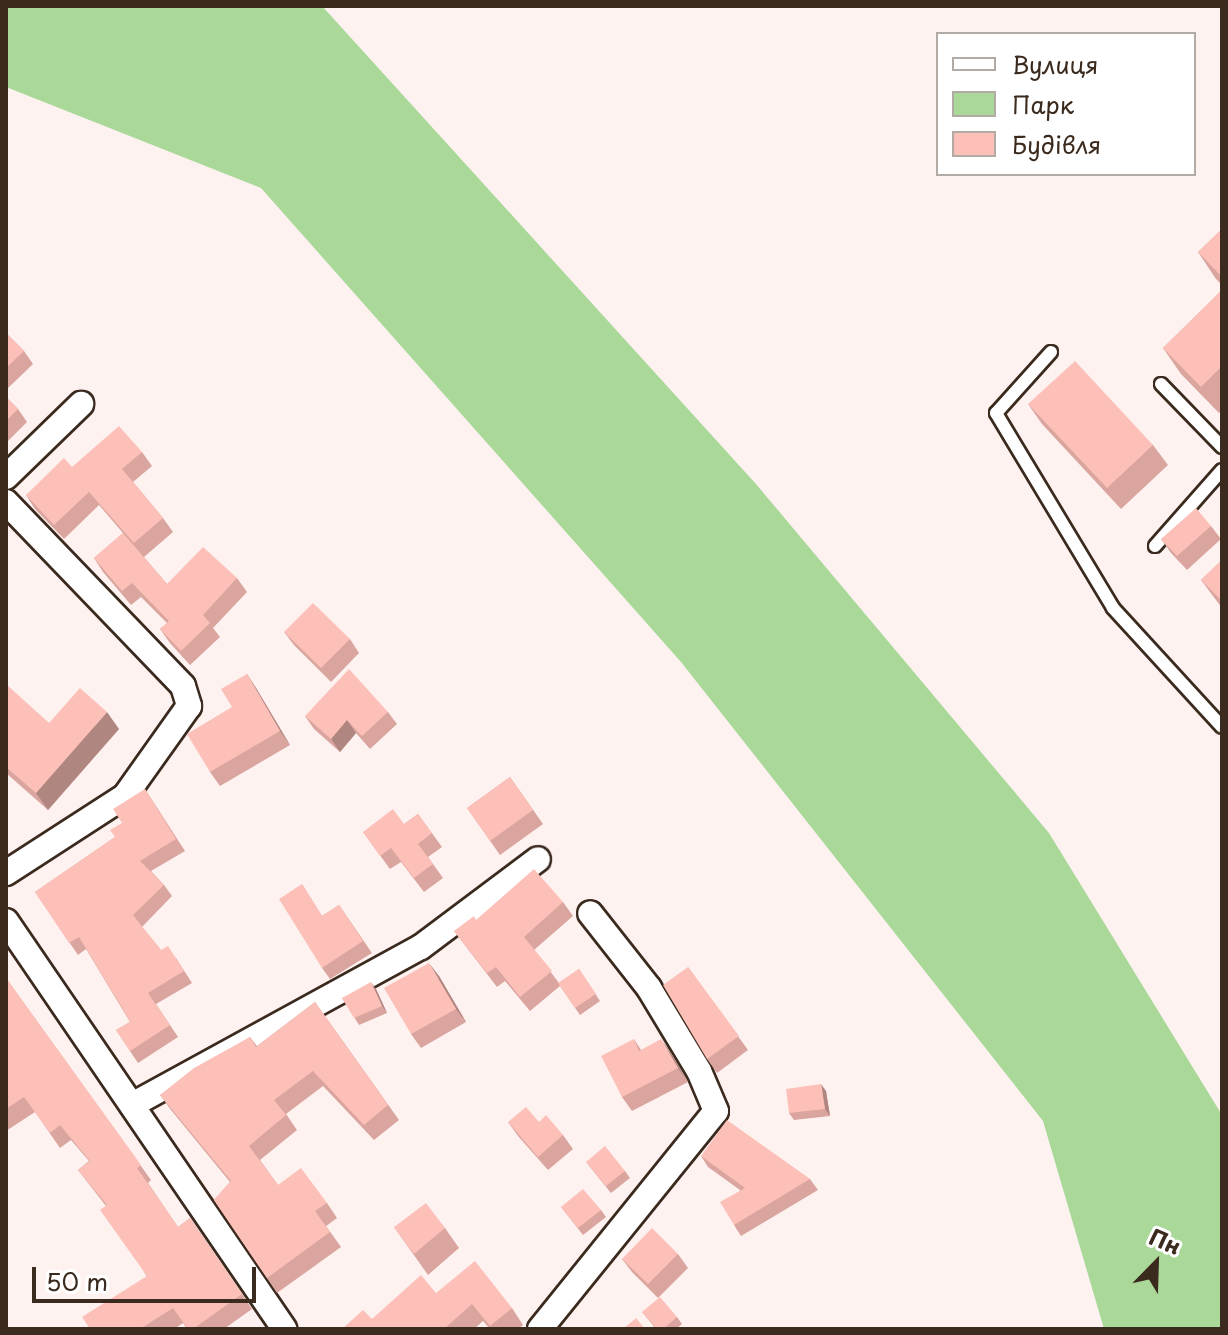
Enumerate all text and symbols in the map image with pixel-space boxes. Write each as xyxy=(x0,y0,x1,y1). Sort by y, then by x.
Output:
legend xyxy=(936,32,1196,176)
text: Вулиця xyxy=(1012,46,1098,82)
text: Парк xyxy=(1012,86,1074,122)
text: Будівля xyxy=(1012,126,1101,162)
text: Пн xyxy=(1144,1219,1187,1262)
north arrow xyxy=(1116,1223,1196,1303)
scale bar xyxy=(36,1251,260,1301)
text: 50 m xyxy=(46,1263,108,1299)

